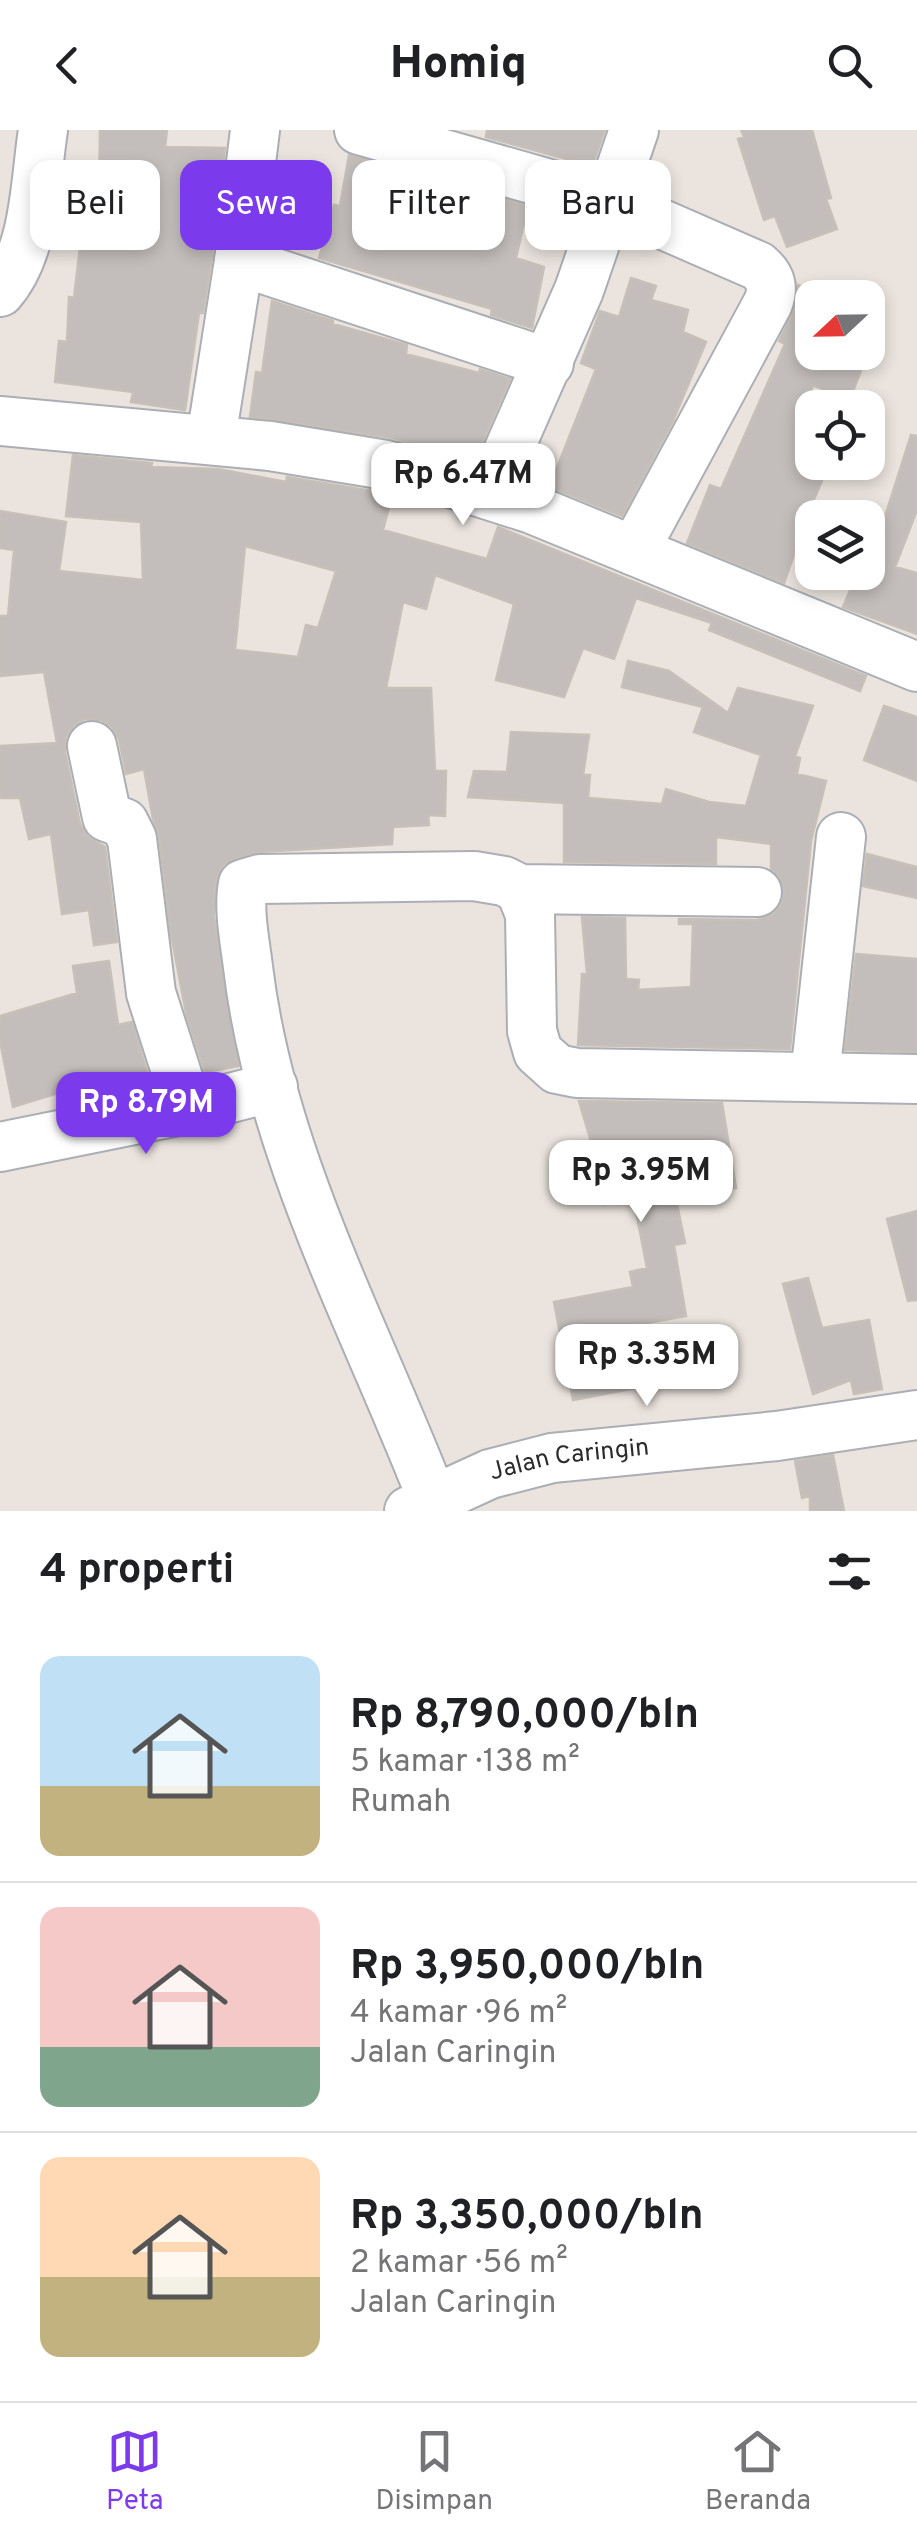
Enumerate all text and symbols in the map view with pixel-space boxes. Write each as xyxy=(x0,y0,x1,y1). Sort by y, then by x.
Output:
text: Homiq xyxy=(390,37,527,94)
icon: back xyxy=(40,38,95,93)
icon: search xyxy=(822,38,877,93)
chip: Beli xyxy=(30,160,160,250)
chip: Sewa xyxy=(180,160,332,250)
chip: Filter xyxy=(352,160,505,250)
chip: Baru xyxy=(525,160,671,250)
north arrow xyxy=(795,280,885,370)
map controls xyxy=(795,280,885,590)
button: locate xyxy=(795,390,885,480)
pin: Rp 6.47M xyxy=(360,443,566,528)
text: Rp 6.47M xyxy=(393,455,533,495)
button: layers xyxy=(795,500,885,590)
pin: Rp 8.79M xyxy=(43,1072,249,1157)
text: Rp 8.79M xyxy=(78,1084,214,1124)
pin: Rp 3.95M xyxy=(538,1140,744,1225)
text: Rp 3.95M xyxy=(571,1152,711,1192)
pin: Rp 3.35M xyxy=(544,1324,750,1409)
text: Rp 3.35M xyxy=(577,1336,717,1376)
street label: Jalan Caringin xyxy=(486,1433,651,1489)
icon: filters xyxy=(822,1544,877,1599)
text: 4 properti xyxy=(40,1545,234,1598)
text: Rp 8,790,000/bln xyxy=(350,1690,699,1743)
icon: home xyxy=(120,1696,240,1816)
text: 5 kamar · 138 m² xyxy=(350,1743,580,1783)
text: Rumah xyxy=(350,1783,451,1823)
text: Rp 3,950,000/bln xyxy=(350,1941,704,1994)
icon: home xyxy=(120,1947,240,2067)
text: 4 kamar · 96 m² xyxy=(350,1994,567,2034)
text: Jalan Caringin xyxy=(350,2034,557,2074)
text: Rp 3,350,000/bln xyxy=(350,2191,704,2244)
icon: home xyxy=(120,2197,240,2317)
text: 2 kamar · 56 m² xyxy=(350,2244,568,2284)
text: Jalan Caringin xyxy=(350,2284,557,2324)
tab: Peta xyxy=(106,2424,164,2520)
tab: Disimpan xyxy=(375,2424,493,2520)
tab: Beranda xyxy=(705,2424,811,2520)

